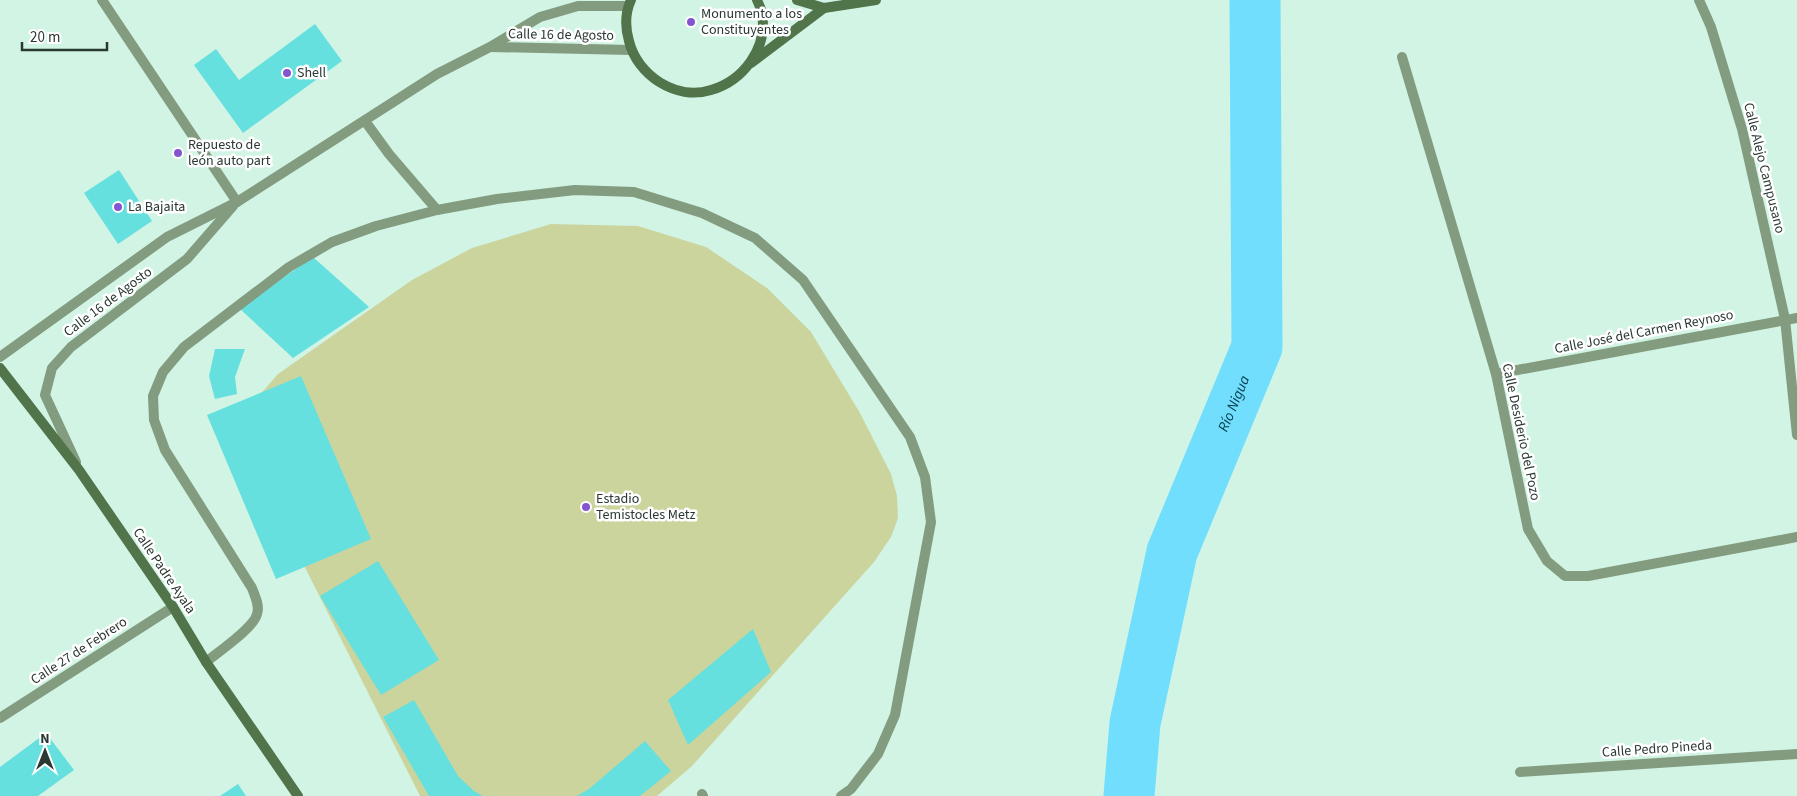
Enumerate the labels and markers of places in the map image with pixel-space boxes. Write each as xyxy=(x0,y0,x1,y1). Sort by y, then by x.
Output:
place label: Monumento a los Constituyentes xyxy=(701,4,802,40)
marker: Monumento a los Constituyentes xyxy=(685,16,697,28)
place label: Shell xyxy=(297,63,327,83)
marker: Shell xyxy=(281,67,293,79)
place label: Repuesto de león auto part xyxy=(188,135,271,171)
marker: Repuesto de león auto part xyxy=(172,147,184,159)
place label: La Bajaita xyxy=(128,197,185,217)
marker: La Bajaita xyxy=(112,201,124,213)
place label: Estadio Temistocles Metz xyxy=(596,489,696,525)
marker: Estadio Temistocles Metz xyxy=(580,501,592,513)

